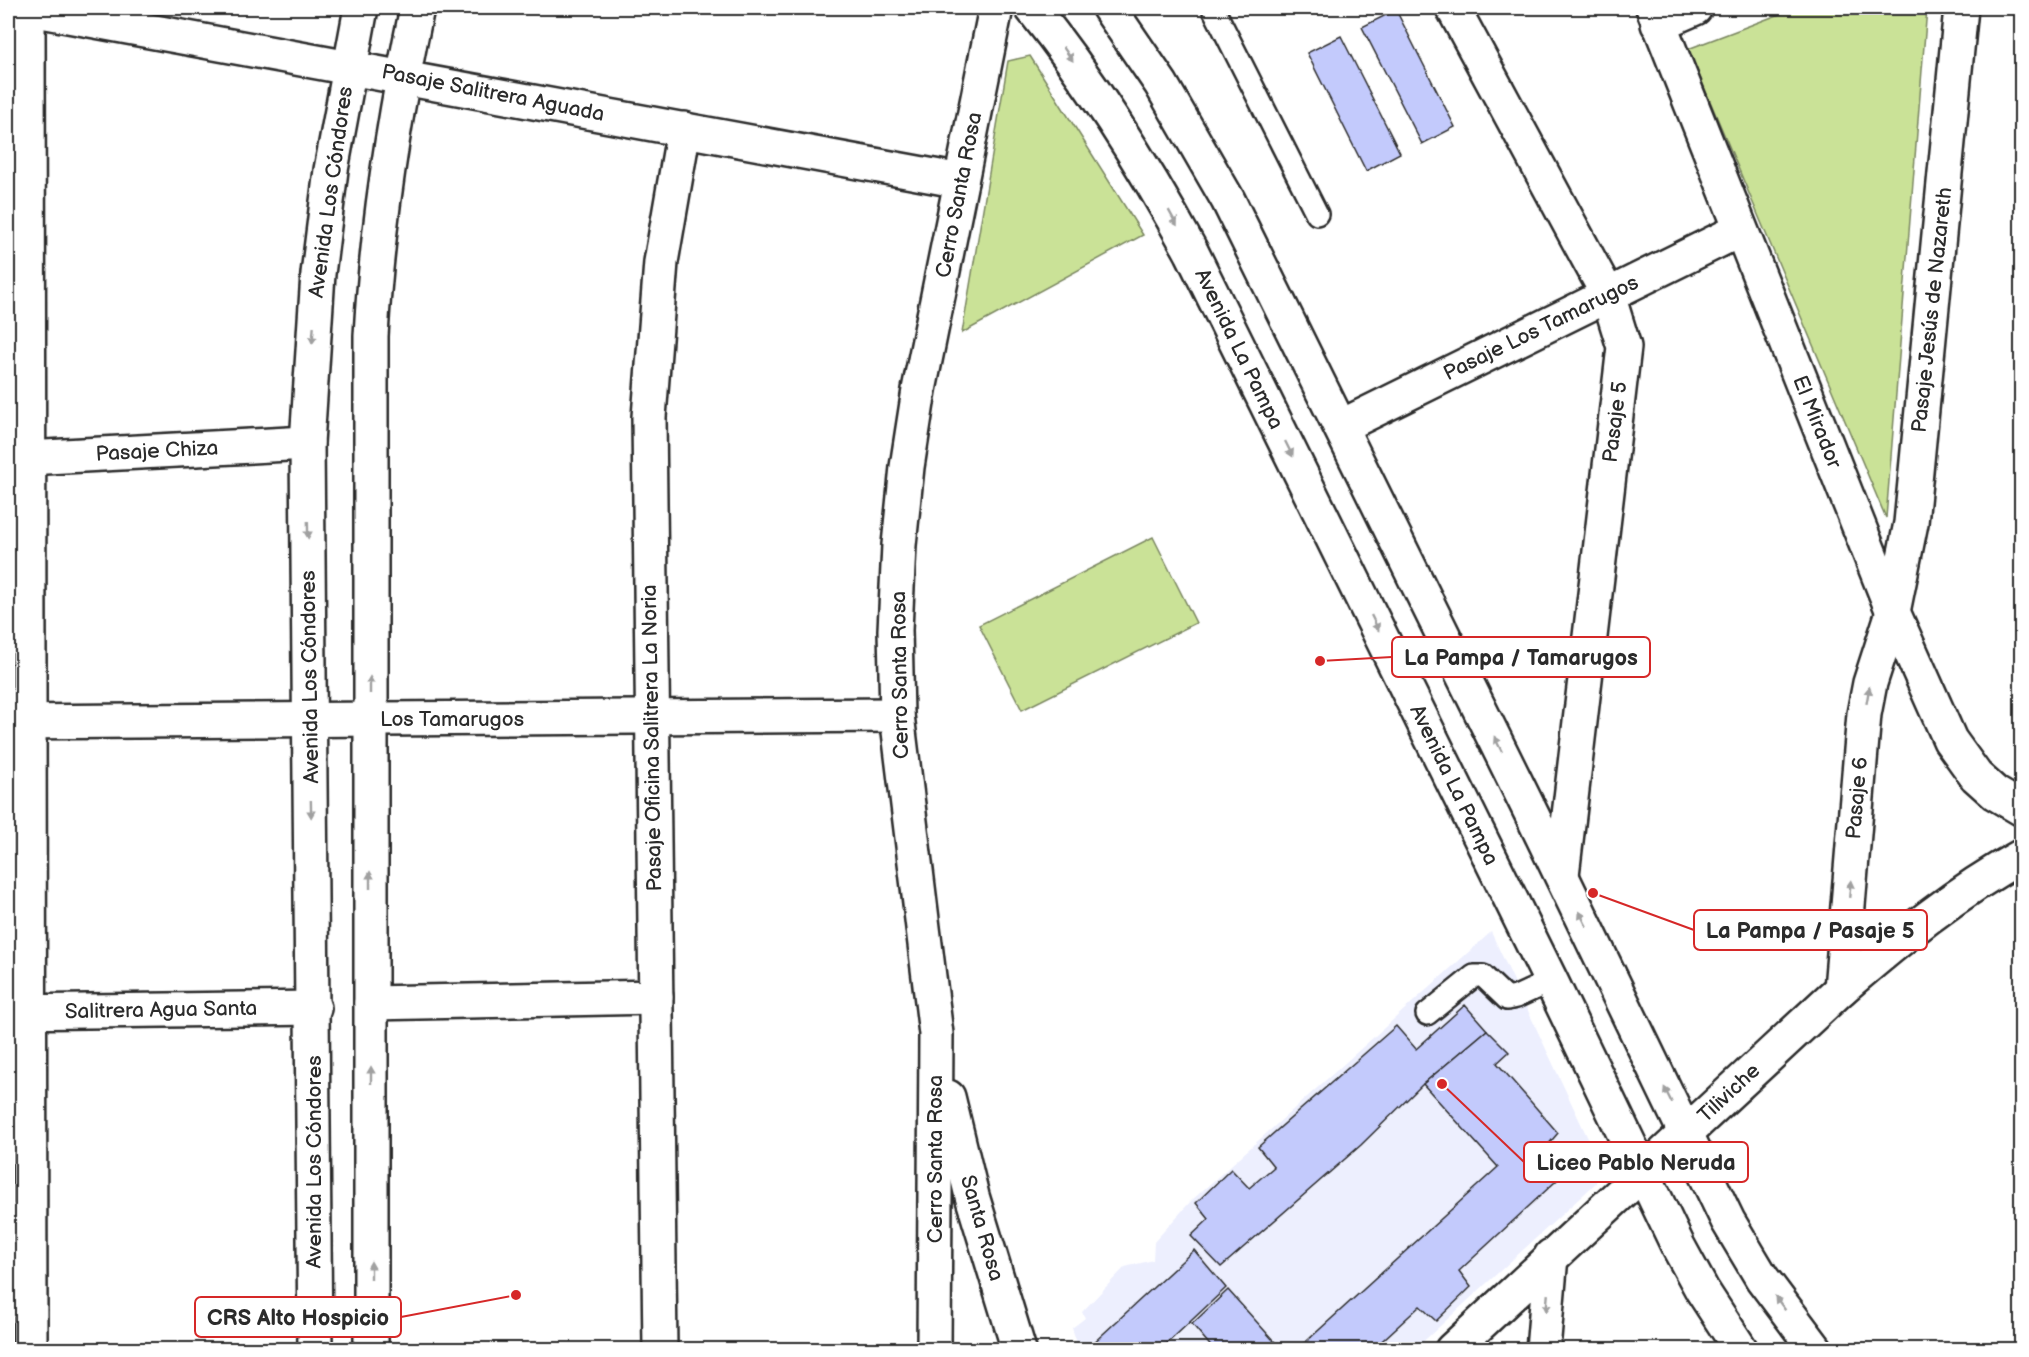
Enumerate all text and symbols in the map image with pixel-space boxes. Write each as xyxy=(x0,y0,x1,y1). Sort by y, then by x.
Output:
one-way arrow xyxy=(1062,45,1074,61)
street label: Pasaje Salitrera Aguada xyxy=(380,59,606,127)
street label: Avenida Los Cóndores xyxy=(304,85,358,299)
street label: Cerro Santa Rosa xyxy=(931,110,987,280)
street label: Pasaje Jesús de Nazareth xyxy=(1907,186,1957,434)
one-way arrow xyxy=(1168,210,1178,227)
street label: Avenida La Pampa xyxy=(1189,265,1289,433)
street label: Pasaje Los Tamarugos xyxy=(1439,270,1643,386)
one-way arrow xyxy=(308,326,317,345)
street label: El Mirador xyxy=(1787,372,1847,472)
street label: Pasaje 5 xyxy=(1598,380,1632,464)
street label: Pasaje Chiza xyxy=(95,435,219,467)
one-way arrow xyxy=(1284,440,1293,457)
one-way arrow xyxy=(303,520,313,539)
street label: Avenida Los Cóndores xyxy=(296,570,324,784)
street label: Pasaje Oficina Salitrera La Noria xyxy=(637,584,667,892)
street label: Cerro Santa Rosa xyxy=(886,591,914,759)
one-way arrow xyxy=(1370,615,1379,632)
callout: La Pampa / Tamarugos xyxy=(1392,637,1650,677)
text: La Pampa / Tamarugos xyxy=(1404,645,1638,672)
one-way arrow xyxy=(365,676,375,695)
one-way arrow xyxy=(1863,685,1872,704)
street label: Avenida La Pampa xyxy=(1404,701,1504,869)
street label: Los Tamarugos xyxy=(380,707,524,732)
one-way arrow xyxy=(1493,735,1502,752)
street label: Pasaje 6 xyxy=(1841,756,1873,840)
one-way arrow xyxy=(306,799,316,818)
one-way arrow xyxy=(365,871,375,890)
one-way arrow xyxy=(1845,879,1855,898)
callout: La Pampa / Pasaje 5 xyxy=(1694,910,1927,950)
one-way arrow xyxy=(1579,911,1588,928)
text: La Pampa / Pasaje 5 xyxy=(1706,918,1915,945)
street label: Salitrera Agua Santa xyxy=(65,996,257,1024)
street label: Avenida Los Cóndores xyxy=(302,1055,327,1269)
street label: Tiliviche xyxy=(1693,1058,1765,1128)
one-way arrow xyxy=(366,1066,376,1085)
street label: Cerro Santa Rosa xyxy=(923,1075,948,1243)
one-way arrow xyxy=(1663,1086,1672,1103)
callout: Liceo Pablo Neruda xyxy=(1524,1142,1748,1182)
text: Liceo Pablo Neruda xyxy=(1536,1150,1736,1177)
street label: Santa Rosa xyxy=(955,1172,1009,1284)
one-way arrow xyxy=(366,1261,376,1280)
one-way arrow xyxy=(1542,1293,1552,1312)
one-way arrow xyxy=(1774,1296,1786,1312)
callout: CRS Alto Hospicio xyxy=(195,1297,401,1337)
text: CRS Alto Hospicio xyxy=(207,1305,389,1332)

